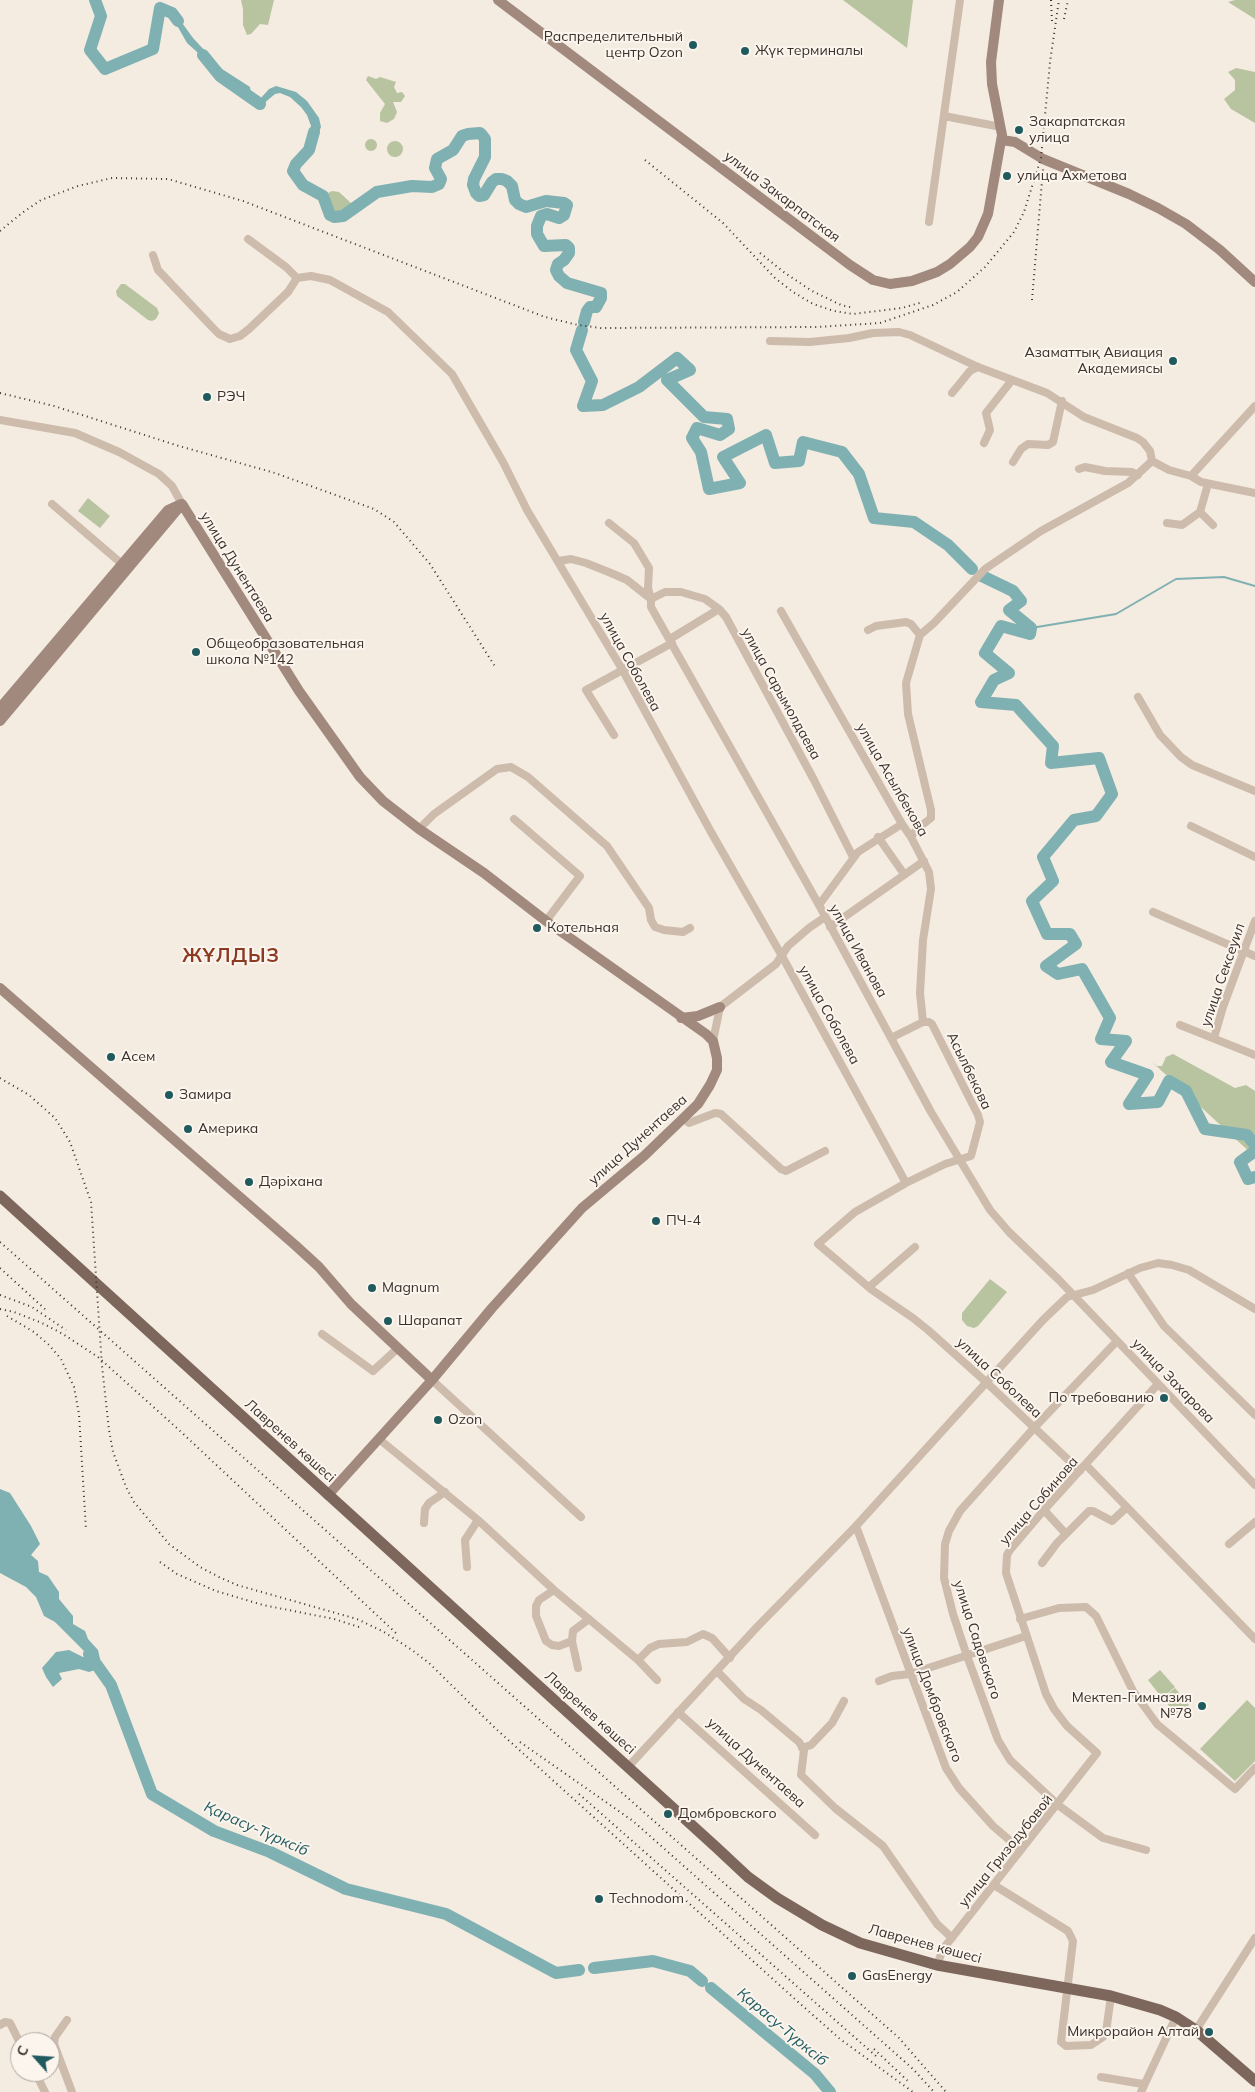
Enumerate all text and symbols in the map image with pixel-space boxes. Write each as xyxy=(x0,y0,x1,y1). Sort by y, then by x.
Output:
place label: Распределительный центр Ozon xyxy=(544,29,683,62)
marker: Распределительный центр Ozon xyxy=(687,39,699,51)
place label: Жүк терминалы xyxy=(755,43,863,59)
marker: Жүк терминалы xyxy=(739,45,751,57)
place label: Закарпатская улица xyxy=(1029,114,1125,146)
marker: Закарпатская улица xyxy=(1013,124,1025,136)
street label: улица Закарпатская xyxy=(721,148,843,246)
place label: улица Ахметова xyxy=(1017,168,1127,184)
marker: улица Ахметова xyxy=(1001,170,1013,182)
place label: Азаматтық Авиация Академиясы xyxy=(1024,345,1163,378)
marker: Азаматтық Авиация Академиясы xyxy=(1167,355,1179,367)
place label: РЭЧ xyxy=(217,389,245,405)
marker: РЭЧ xyxy=(201,391,213,403)
street label: улица Дунентаева xyxy=(196,509,278,625)
street label: улица Соболева xyxy=(596,610,664,714)
street label: улица Сарымолдаева xyxy=(738,625,824,763)
place label: Общеобразовательная школа №142 xyxy=(206,636,364,669)
marker: Общеобразовательная школа №142 xyxy=(190,646,202,658)
street label: улица Асылбекова xyxy=(853,720,931,840)
street label: улица Иванова xyxy=(825,901,891,1001)
place label: Котельная xyxy=(547,920,619,936)
street label: улица Сексеуил xyxy=(1197,921,1249,1029)
marker: Котельная xyxy=(531,922,543,934)
district label: ЖҰЛДЫЗ xyxy=(182,945,280,967)
street label: улица Соболева xyxy=(795,963,863,1067)
street label: Асылбекова xyxy=(943,1030,995,1112)
place label: Асем xyxy=(121,1049,156,1065)
marker: Асем xyxy=(105,1051,117,1063)
place label: Замира xyxy=(179,1087,232,1103)
marker: Замира xyxy=(163,1089,175,1101)
street label: улица Дунентаева xyxy=(585,1091,691,1189)
place label: Америка xyxy=(198,1121,258,1137)
marker: Америка xyxy=(182,1123,194,1135)
place label: Дəріхана xyxy=(259,1174,323,1190)
marker: Дəріхана xyxy=(243,1176,255,1188)
place label: ПЧ-4 xyxy=(666,1213,701,1229)
marker: ПЧ-4 xyxy=(650,1215,662,1227)
place label: Magnum xyxy=(382,1280,439,1296)
marker: Magnum xyxy=(366,1282,378,1294)
place label: Шарапат xyxy=(398,1313,462,1329)
marker: Шарапат xyxy=(382,1315,394,1327)
street label: улица Соболева xyxy=(953,1334,1045,1422)
street label: улица Захарова xyxy=(1128,1335,1218,1427)
place label: По требованию xyxy=(1048,1390,1154,1406)
marker: По требованию xyxy=(1158,1392,1170,1404)
street label: Лавренев көшесі xyxy=(241,1396,339,1486)
place label: Ozon xyxy=(448,1412,482,1428)
marker: Ozon xyxy=(432,1414,444,1426)
street label: улица Собинова xyxy=(996,1453,1082,1549)
street label: улица Садовского xyxy=(950,1578,1004,1702)
street label: улица Домбровского xyxy=(899,1625,965,1765)
street label: Лавренев көшесі xyxy=(541,1668,639,1758)
place label: Мектеп-Гимназия №78 xyxy=(1072,1690,1192,1722)
marker: Мектеп-Гимназия №78 xyxy=(1196,1700,1208,1712)
street label: улица Дунентаева xyxy=(703,1714,809,1812)
street label: улица Гризодубовой xyxy=(955,1791,1057,1911)
water label: Қарасу-Түрксіб xyxy=(201,1798,311,1860)
place label: Домбровского xyxy=(678,1806,777,1822)
marker: Домбровского xyxy=(662,1808,674,1820)
place label: Technodom xyxy=(609,1891,684,1907)
marker: Technodom xyxy=(593,1893,605,1905)
street label: Лавренев көшесі xyxy=(867,1921,983,1967)
place label: GasEnergy xyxy=(862,1968,932,1984)
marker: GasEnergy xyxy=(846,1970,858,1982)
water label: Қарасу-Түрксіб xyxy=(733,1984,831,2070)
place label: Микрорайон Алтай xyxy=(1067,2024,1199,2040)
marker: Микрорайон Алтай xyxy=(1203,2026,1215,2038)
north arrow xyxy=(10,2032,60,2082)
text: С xyxy=(12,2043,33,2059)

